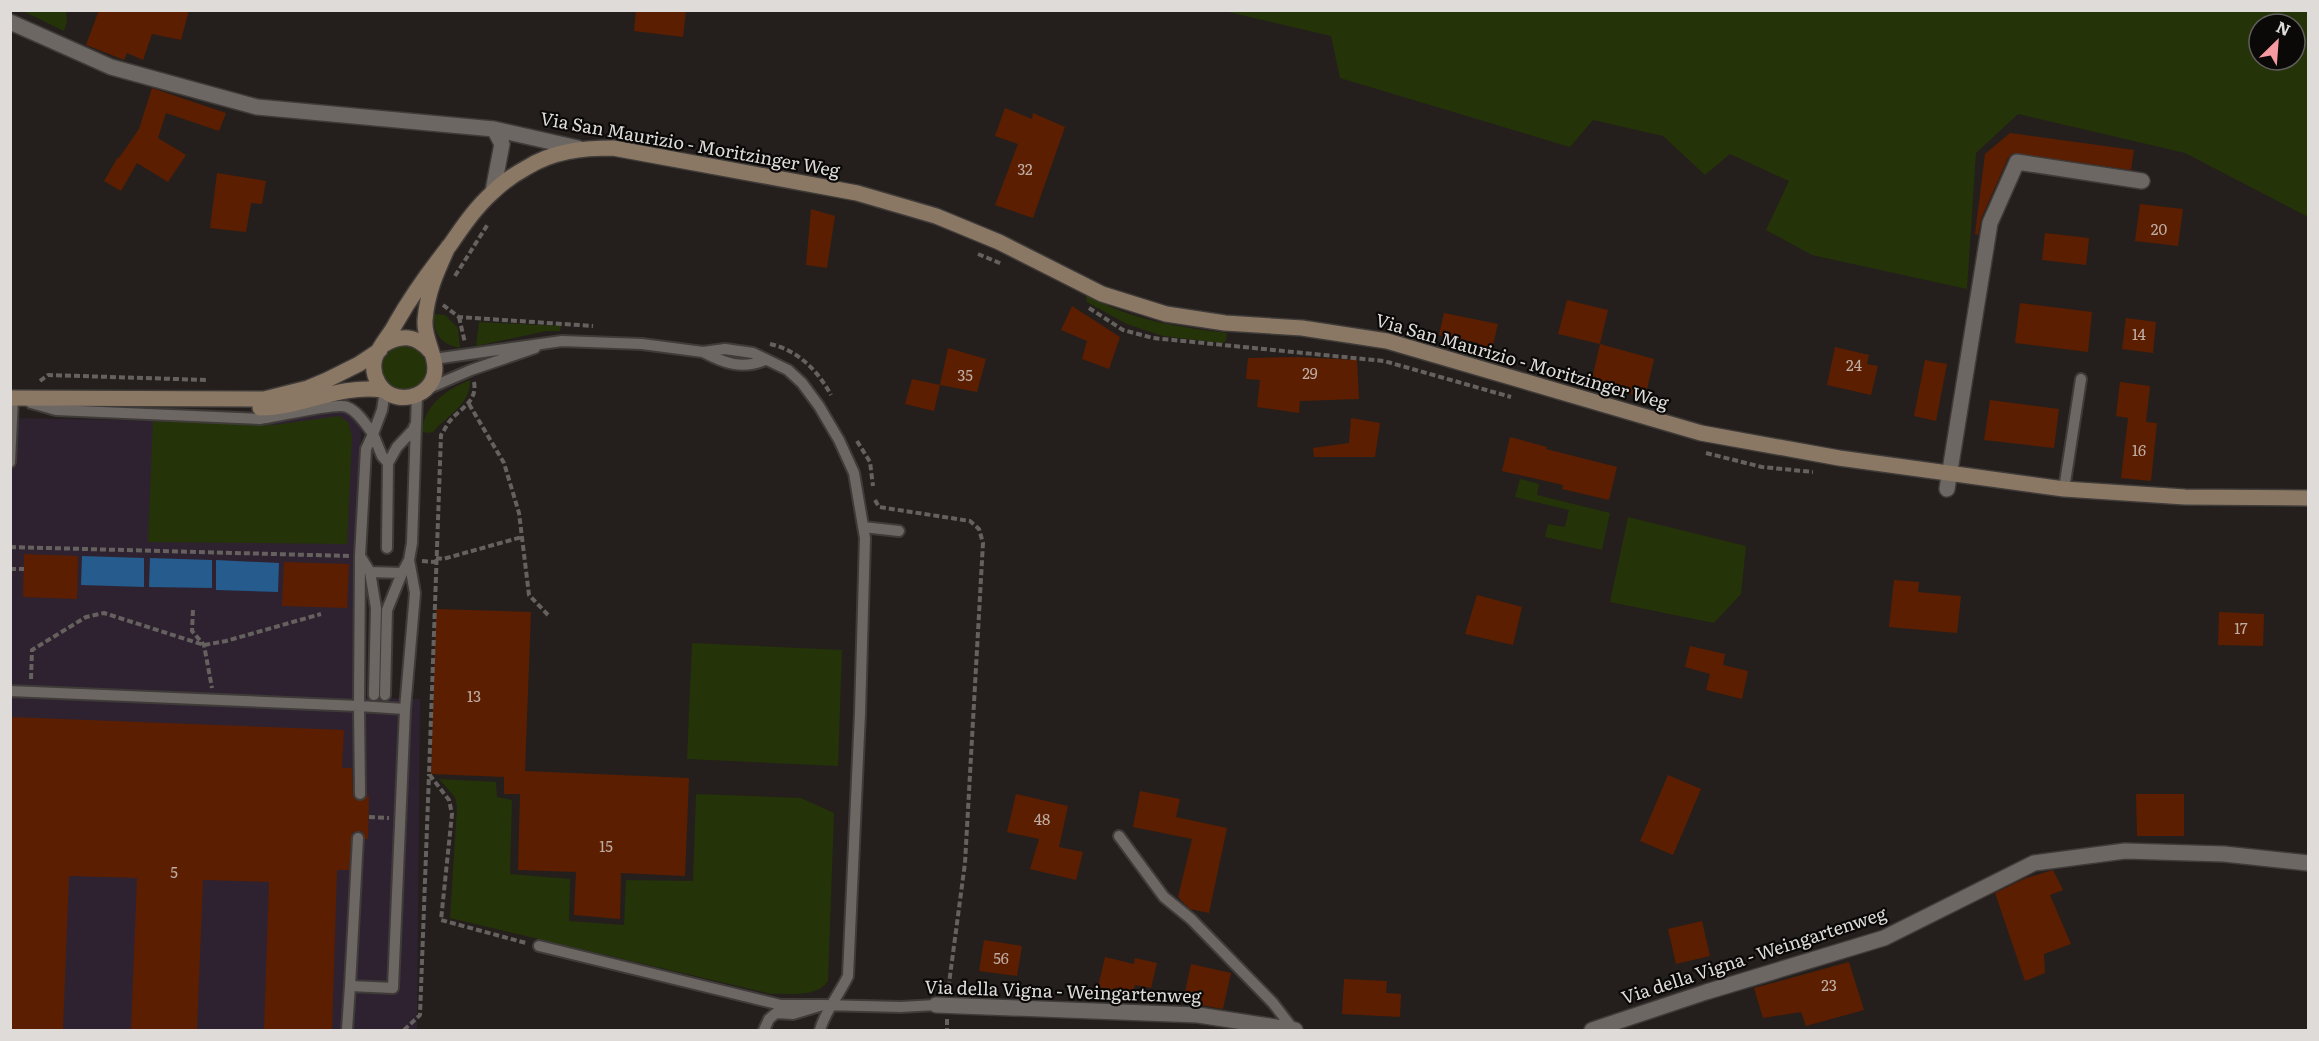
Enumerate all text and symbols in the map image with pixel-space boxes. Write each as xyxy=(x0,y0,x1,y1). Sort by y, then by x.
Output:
north arrow xyxy=(2247,12,2307,72)
text: N xyxy=(2273,14,2295,41)
street label: Via San Maurizio - Moritzinger Weg xyxy=(538,104,843,183)
house number: 32 xyxy=(1017,157,1033,180)
house number: 20 xyxy=(2151,217,2167,240)
street label: Via San Maurizio - Moritzinger Weg xyxy=(1373,306,1673,416)
house number: 14 xyxy=(2132,322,2146,345)
house number: 24 xyxy=(1846,353,1862,376)
house number: 29 xyxy=(1302,361,1318,384)
house number: 35 xyxy=(957,363,973,386)
house number: 16 xyxy=(2132,438,2146,461)
house number: 17 xyxy=(2234,616,2248,639)
house number: 13 xyxy=(467,684,481,707)
house number: 48 xyxy=(1034,807,1050,830)
house number: 15 xyxy=(599,834,613,857)
house number: 5 xyxy=(170,860,178,883)
street label: Via della Vigna - Weingartenweg xyxy=(1618,899,1890,1010)
house number: 56 xyxy=(993,946,1009,969)
street label: Via della Vigna - Weingartenweg xyxy=(924,972,1203,1009)
house number: 23 xyxy=(1821,973,1837,996)

